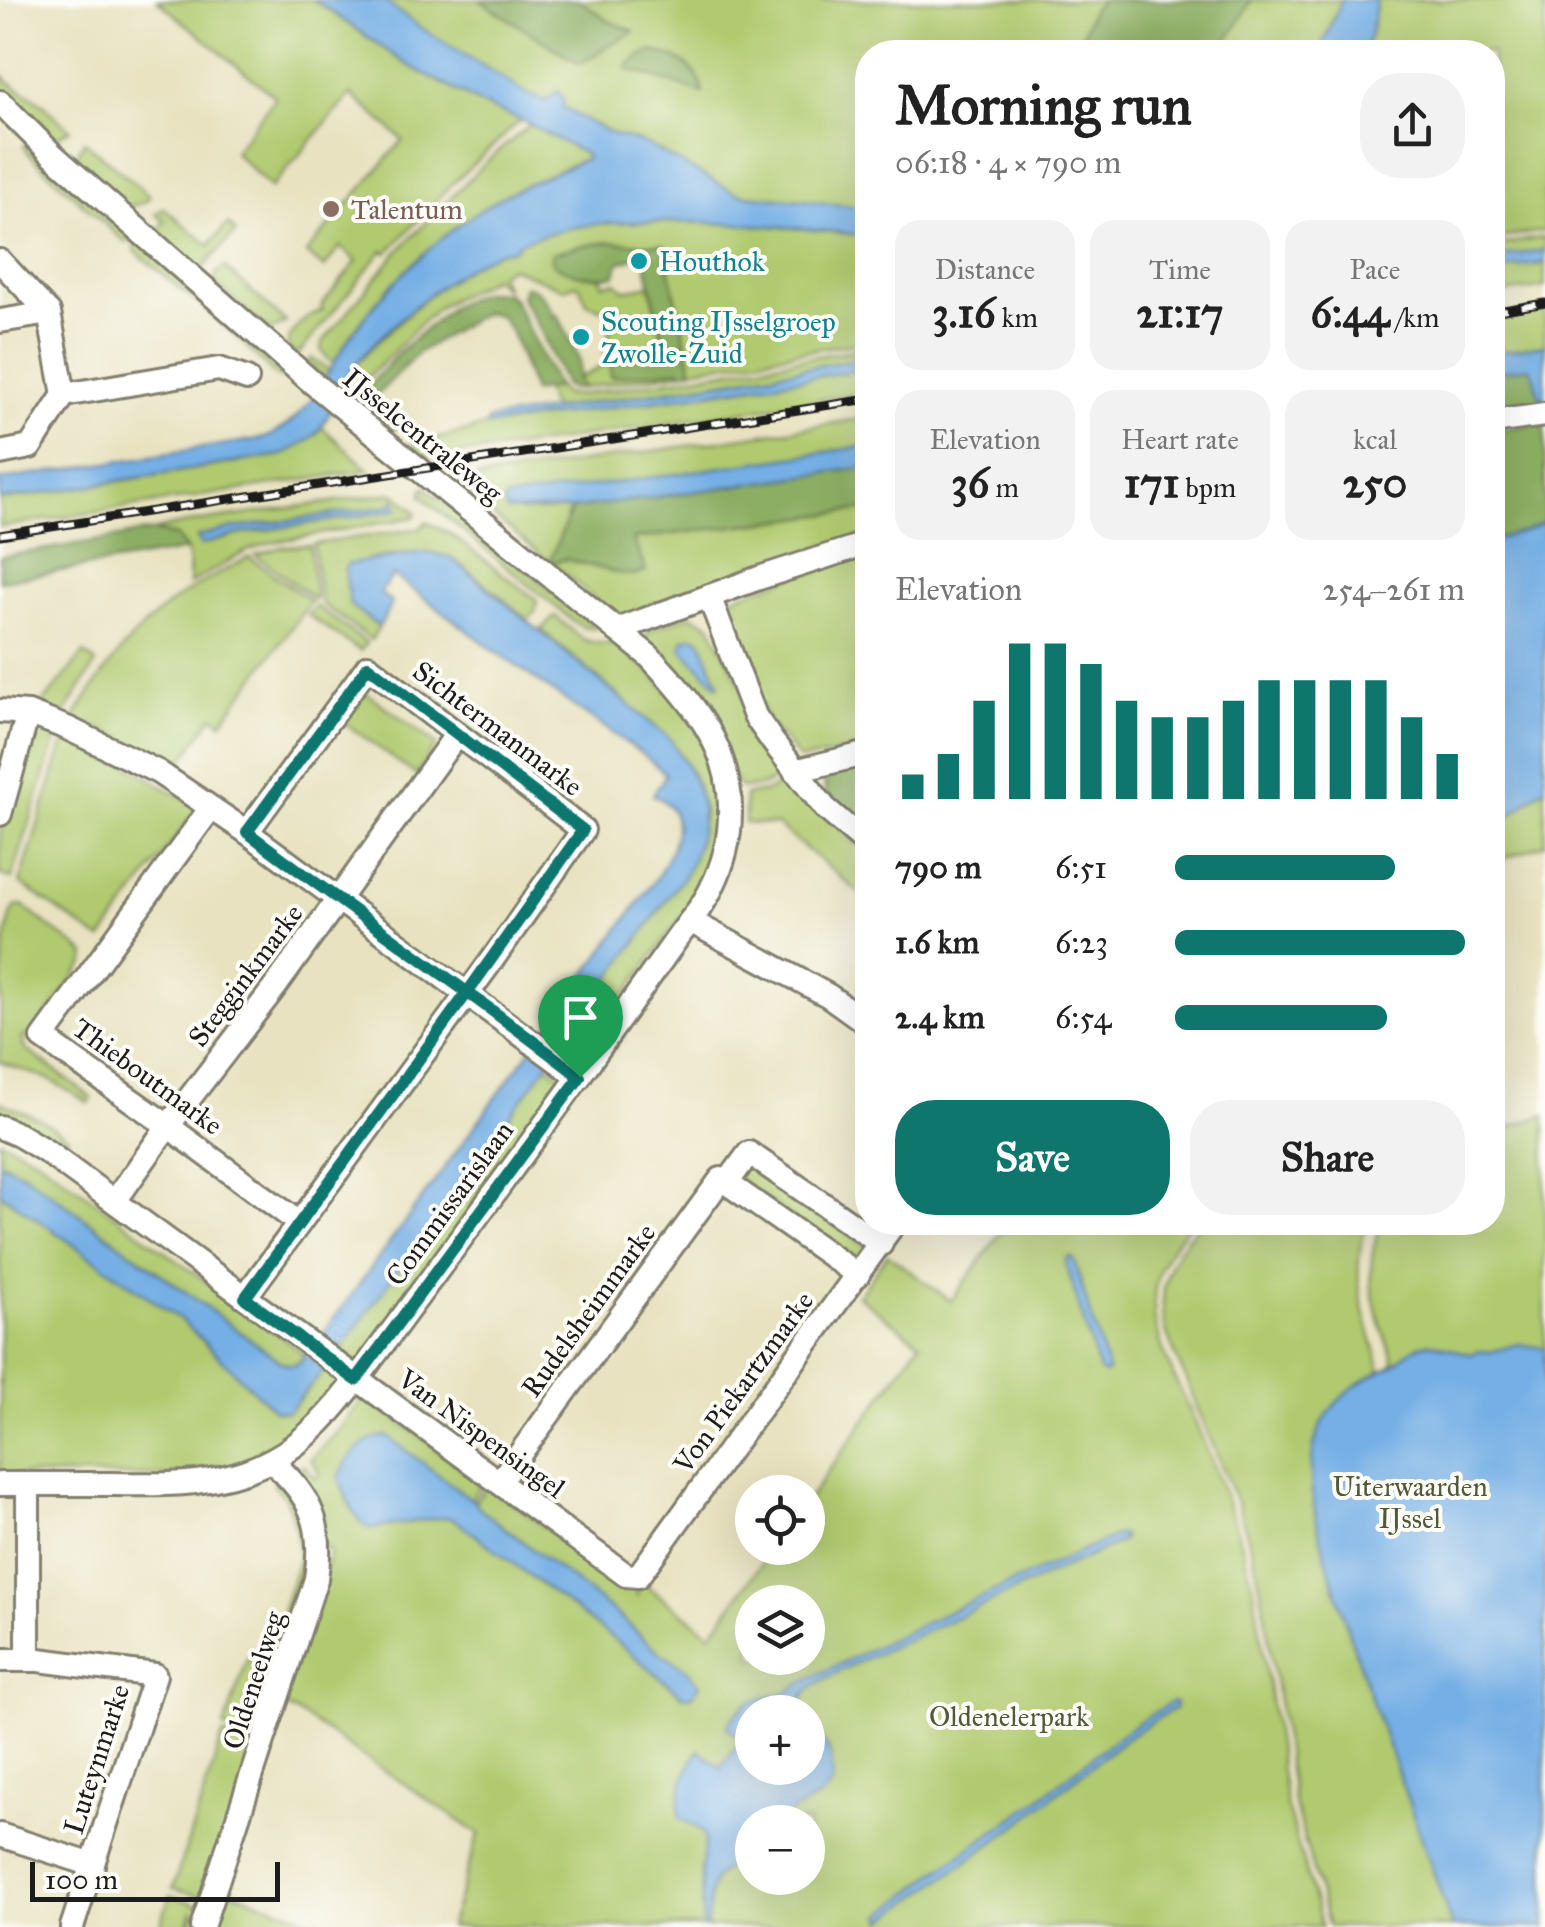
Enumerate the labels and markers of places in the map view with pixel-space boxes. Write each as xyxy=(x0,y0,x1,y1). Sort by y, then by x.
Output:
place label: Talentum xyxy=(351,192,463,227)
marker: Talentum xyxy=(320,198,342,220)
place label: Houthok xyxy=(659,244,765,279)
marker: Houthok xyxy=(628,250,650,272)
place label: Scouting IJsselgroep Zwolle-Zuid xyxy=(601,304,836,371)
marker: Scouting IJsselgroep Zwolle-Zuid xyxy=(570,326,592,348)
pin xyxy=(538,975,623,1078)

